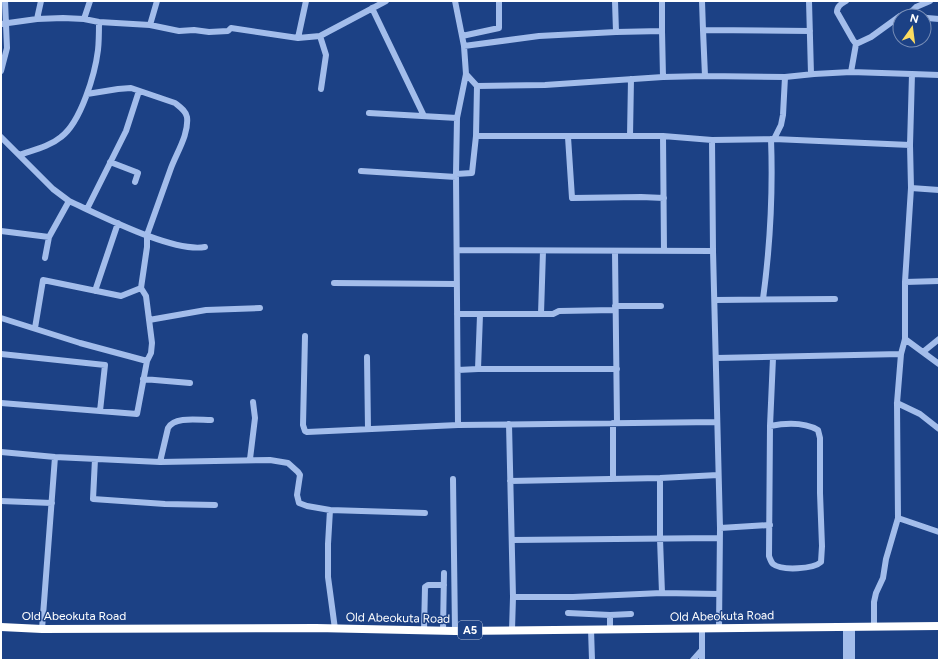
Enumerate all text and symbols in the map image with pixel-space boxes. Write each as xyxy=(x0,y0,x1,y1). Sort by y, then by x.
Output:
north arrow xyxy=(892,8,932,48)
text: N xyxy=(909,11,920,26)
street label: Old Abeokuta Road xyxy=(670,608,774,624)
street label: Old Abeokuta Road xyxy=(22,609,126,623)
street label: Old Abeokuta Road xyxy=(346,610,450,626)
road number: A5 xyxy=(458,621,482,639)

